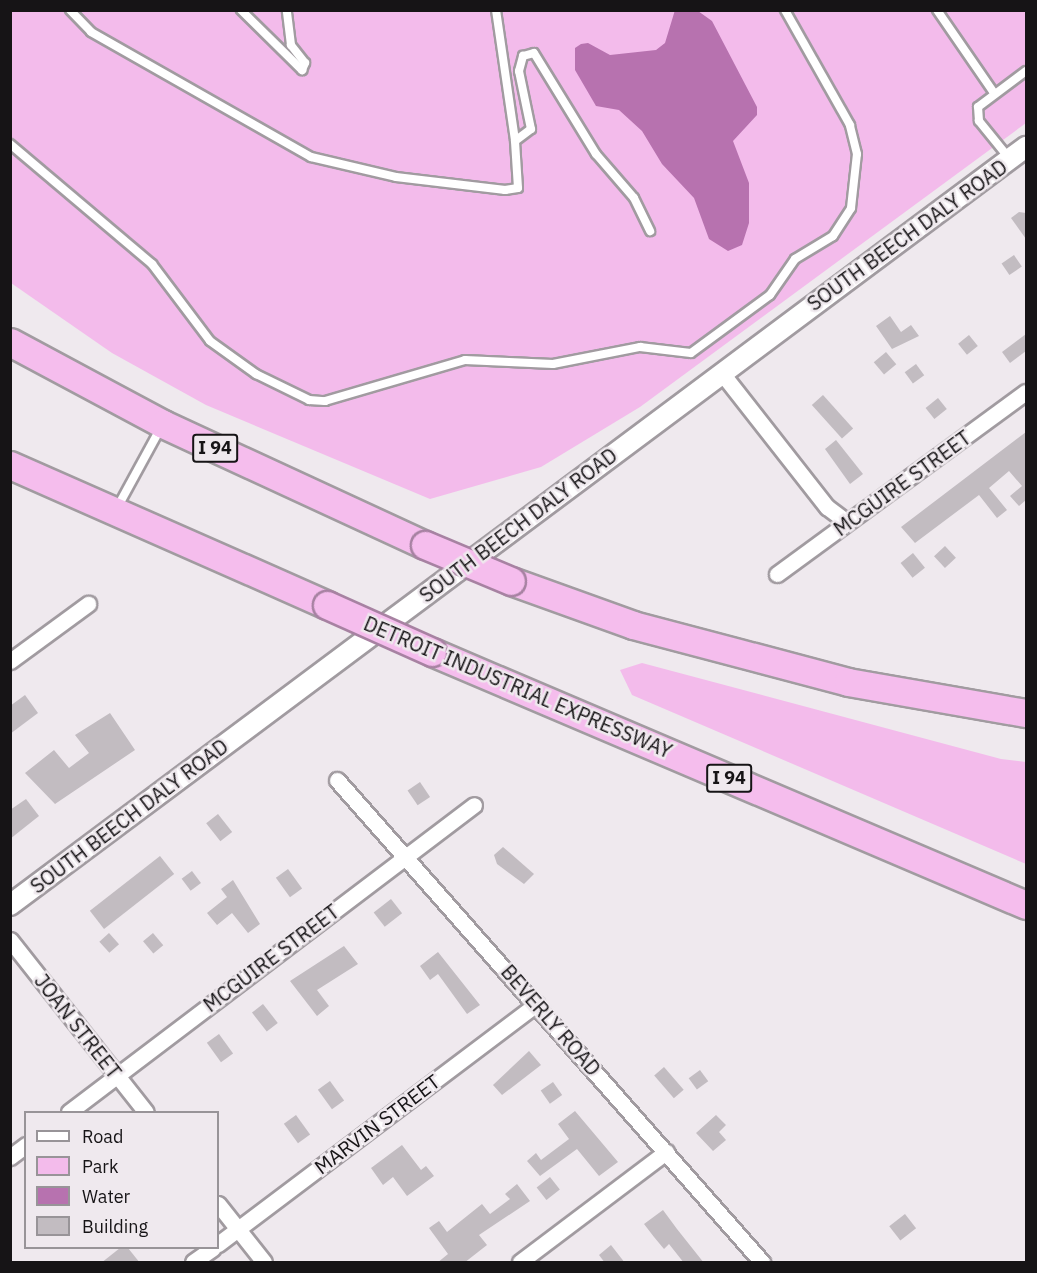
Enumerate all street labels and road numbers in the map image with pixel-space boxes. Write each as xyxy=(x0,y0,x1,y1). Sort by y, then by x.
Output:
street label: SOUTH BEECH DALY ROAD xyxy=(802,154,1012,316)
street label: MCGUIRE STREET xyxy=(829,425,975,541)
road number: I 94 xyxy=(191,433,239,463)
street label: SOUTH BEECH DALY ROAD xyxy=(414,443,622,607)
street label: DETROIT INDUSTRIAL EXPRESSWAY xyxy=(360,611,676,763)
street label: SOUTH BEECH DALY ROAD xyxy=(25,734,233,898)
road number: I 94 xyxy=(705,763,753,793)
street label: MCGUIRE STREET xyxy=(199,899,343,1017)
street label: BEVERLY ROAD xyxy=(496,960,606,1080)
street label: JOAN STREET xyxy=(30,969,126,1083)
street label: MARVIN STREET xyxy=(310,1069,444,1179)

